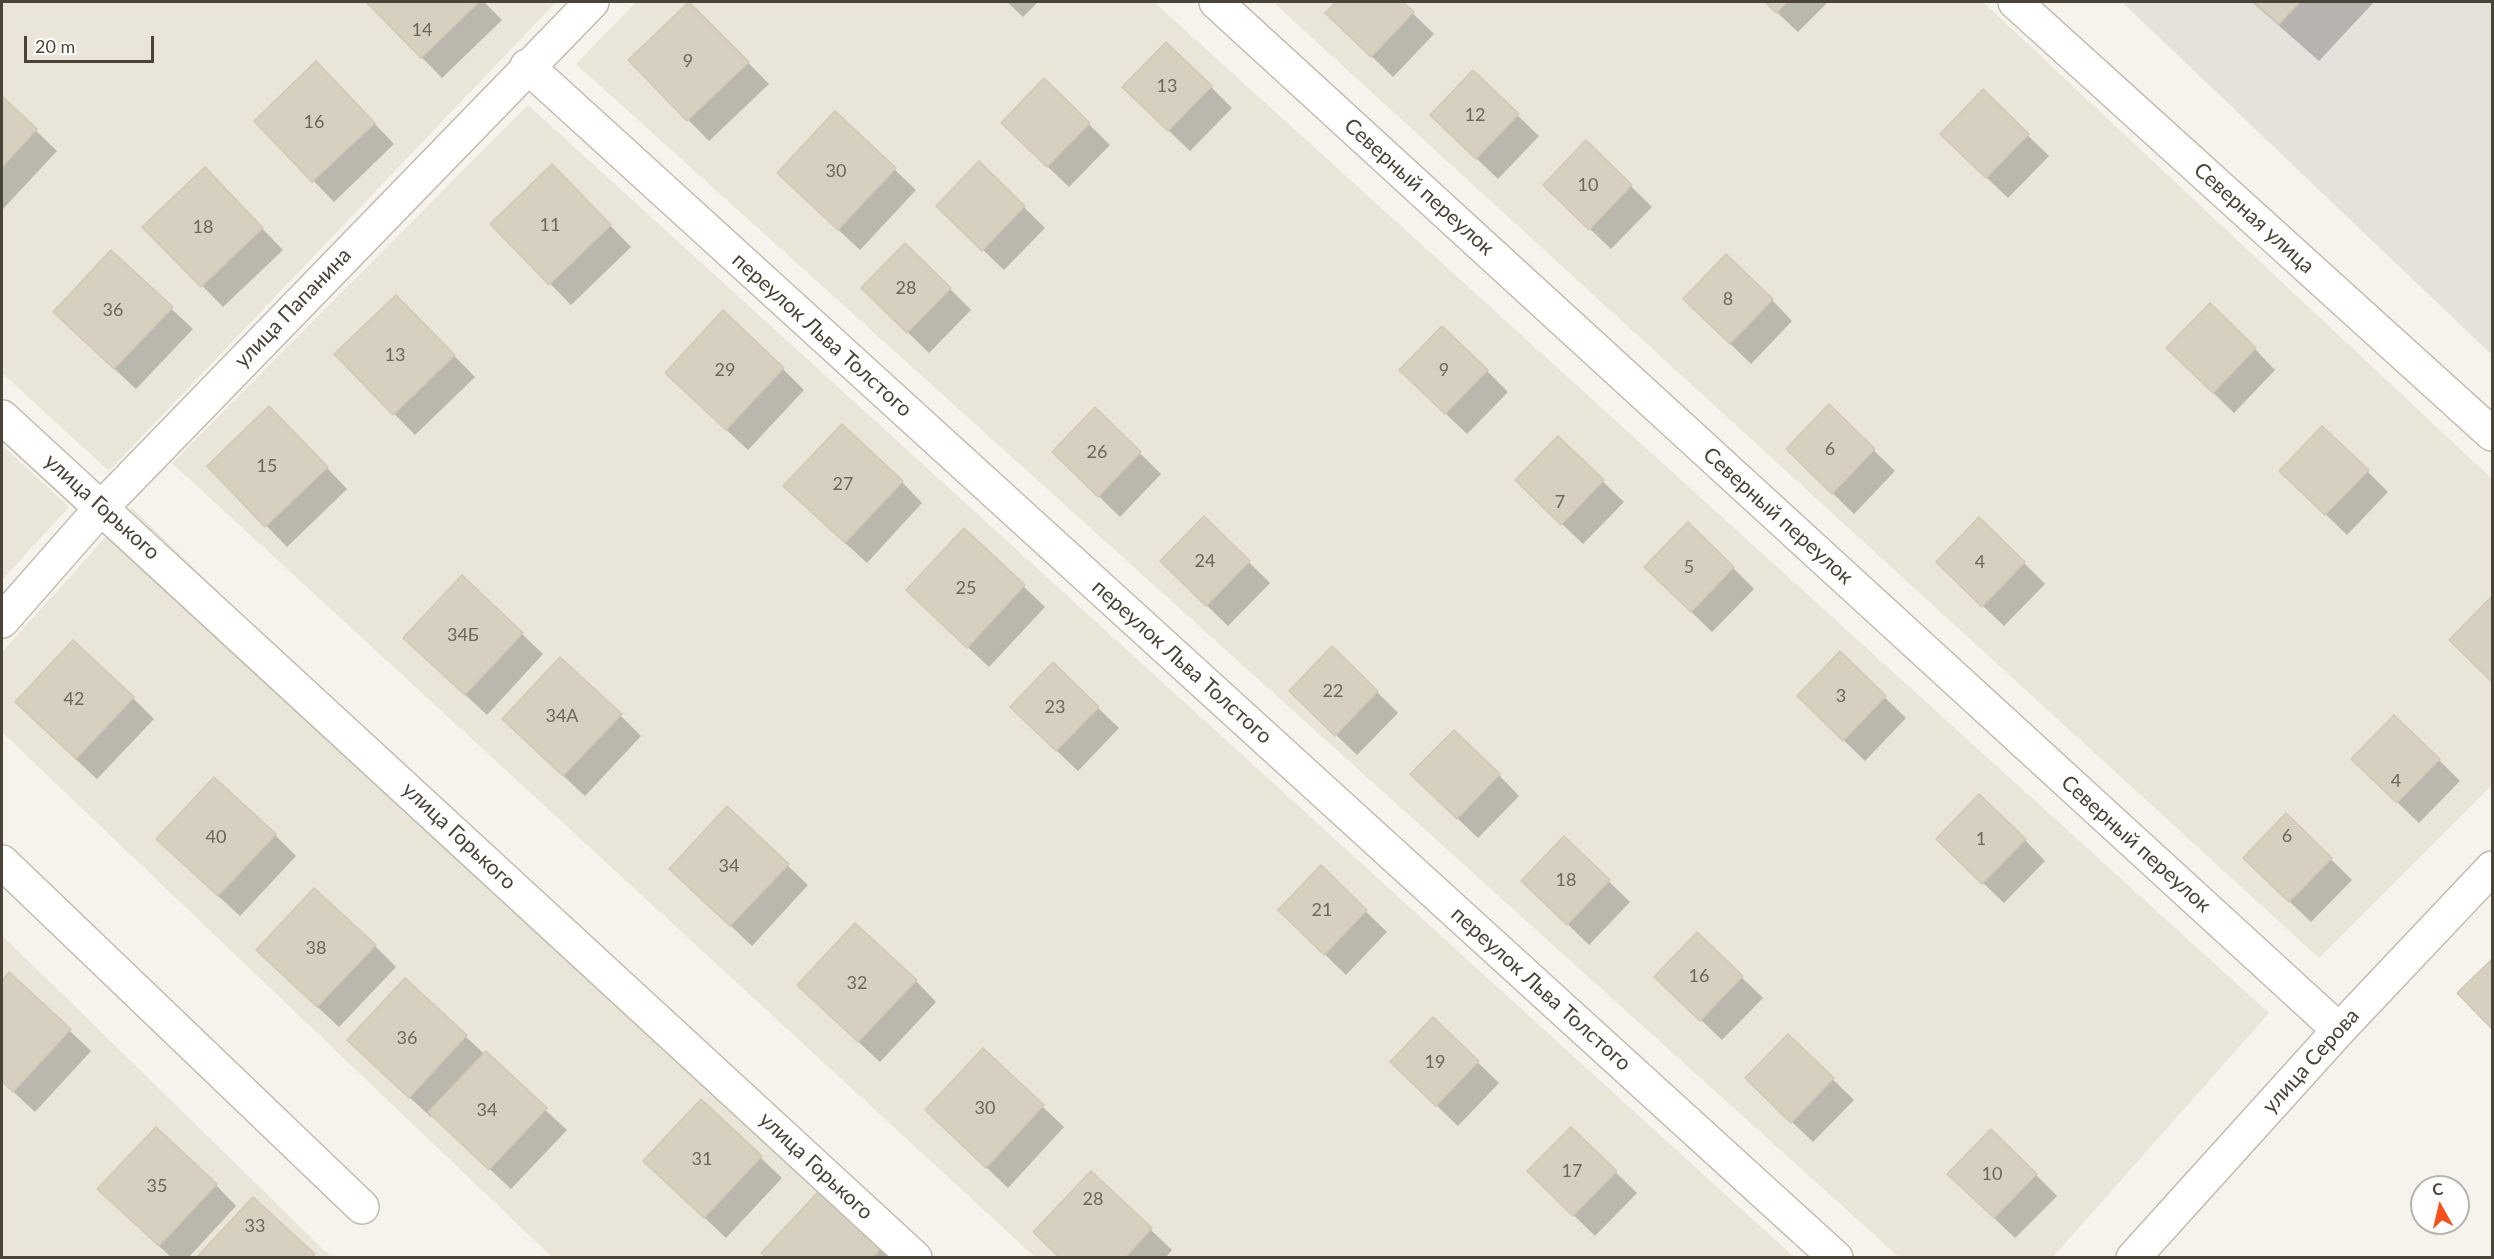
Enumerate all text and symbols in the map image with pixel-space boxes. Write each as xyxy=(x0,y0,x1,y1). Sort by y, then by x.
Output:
house number: 14 xyxy=(412,19,432,41)
scale bar xyxy=(27,24,158,62)
text: 20 m xyxy=(35,35,75,57)
house number: 9 xyxy=(683,50,693,72)
house number: 13 xyxy=(1157,75,1177,97)
house number: 12 xyxy=(1465,104,1485,126)
house number: 16 xyxy=(304,111,324,133)
street label: Северный переулок xyxy=(1339,113,1499,261)
street label: Северная улица xyxy=(2189,157,2319,279)
house number: 30 xyxy=(826,160,846,182)
house number: 10 xyxy=(1578,174,1598,196)
house number: 11 xyxy=(540,214,560,236)
house number: 18 xyxy=(193,216,213,238)
street label: улица Папанина xyxy=(229,243,357,373)
street label: переулок Льва Толстого xyxy=(727,248,917,422)
house number: 28 xyxy=(896,277,916,299)
house number: 8 xyxy=(1723,288,1733,310)
house number: 36 xyxy=(103,299,123,321)
house number: 13 xyxy=(385,344,405,366)
house number: 29 xyxy=(715,359,735,381)
house number: 9 xyxy=(1439,359,1449,381)
house number: 6 xyxy=(1825,438,1835,460)
house number: 26 xyxy=(1087,441,1107,463)
street label: Северный переулок xyxy=(1698,442,1858,590)
street label: улица Горького xyxy=(39,449,165,565)
house number: 15 xyxy=(257,455,277,477)
house number: 27 xyxy=(833,473,853,495)
house number: 7 xyxy=(1555,491,1565,513)
house number: 24 xyxy=(1195,550,1215,572)
house number: 4 xyxy=(1975,551,1985,573)
house number: 5 xyxy=(1684,556,1694,578)
street label: переулок Льва Толстого xyxy=(1087,575,1277,749)
house number: 25 xyxy=(956,577,976,599)
house number: 34Б xyxy=(447,624,479,646)
house number: 22 xyxy=(1323,680,1343,702)
house number: 3 xyxy=(1836,685,1846,707)
house number: 42 xyxy=(64,688,84,710)
house number: 23 xyxy=(1045,696,1065,718)
house number: 34А xyxy=(545,705,579,727)
street label: Северный переулок xyxy=(2056,770,2216,918)
house number: 4 xyxy=(2391,770,2401,792)
street label: улица Горького xyxy=(397,777,521,895)
house number: 6 xyxy=(2282,825,2292,847)
house number: 40 xyxy=(206,826,226,848)
house number: 1 xyxy=(1976,828,1986,850)
house number: 34 xyxy=(719,855,739,877)
house number: 18 xyxy=(1556,869,1576,891)
house number: 21 xyxy=(1312,899,1332,921)
street label: переулок Льва Толстого xyxy=(1446,902,1636,1076)
house number: 38 xyxy=(306,937,326,959)
house number: 16 xyxy=(1689,965,1709,987)
house number: 32 xyxy=(847,972,867,994)
street label: улица Серова xyxy=(2257,1003,2365,1119)
house number: 36 xyxy=(397,1027,417,1049)
house number: 19 xyxy=(1425,1051,1445,1073)
house number: 30 xyxy=(975,1097,995,1119)
house number: 34 xyxy=(477,1099,497,1121)
street label: улица Горького xyxy=(754,1107,878,1225)
house number: 31 xyxy=(692,1148,712,1170)
house number: 17 xyxy=(1562,1160,1582,1182)
house number: 10 xyxy=(1982,1163,2002,1185)
house number: 35 xyxy=(147,1175,167,1197)
north arrow xyxy=(2410,1175,2470,1235)
text: С xyxy=(2431,1179,2444,1199)
house number: 28 xyxy=(1083,1188,1103,1210)
house number: 33 xyxy=(245,1215,265,1237)

